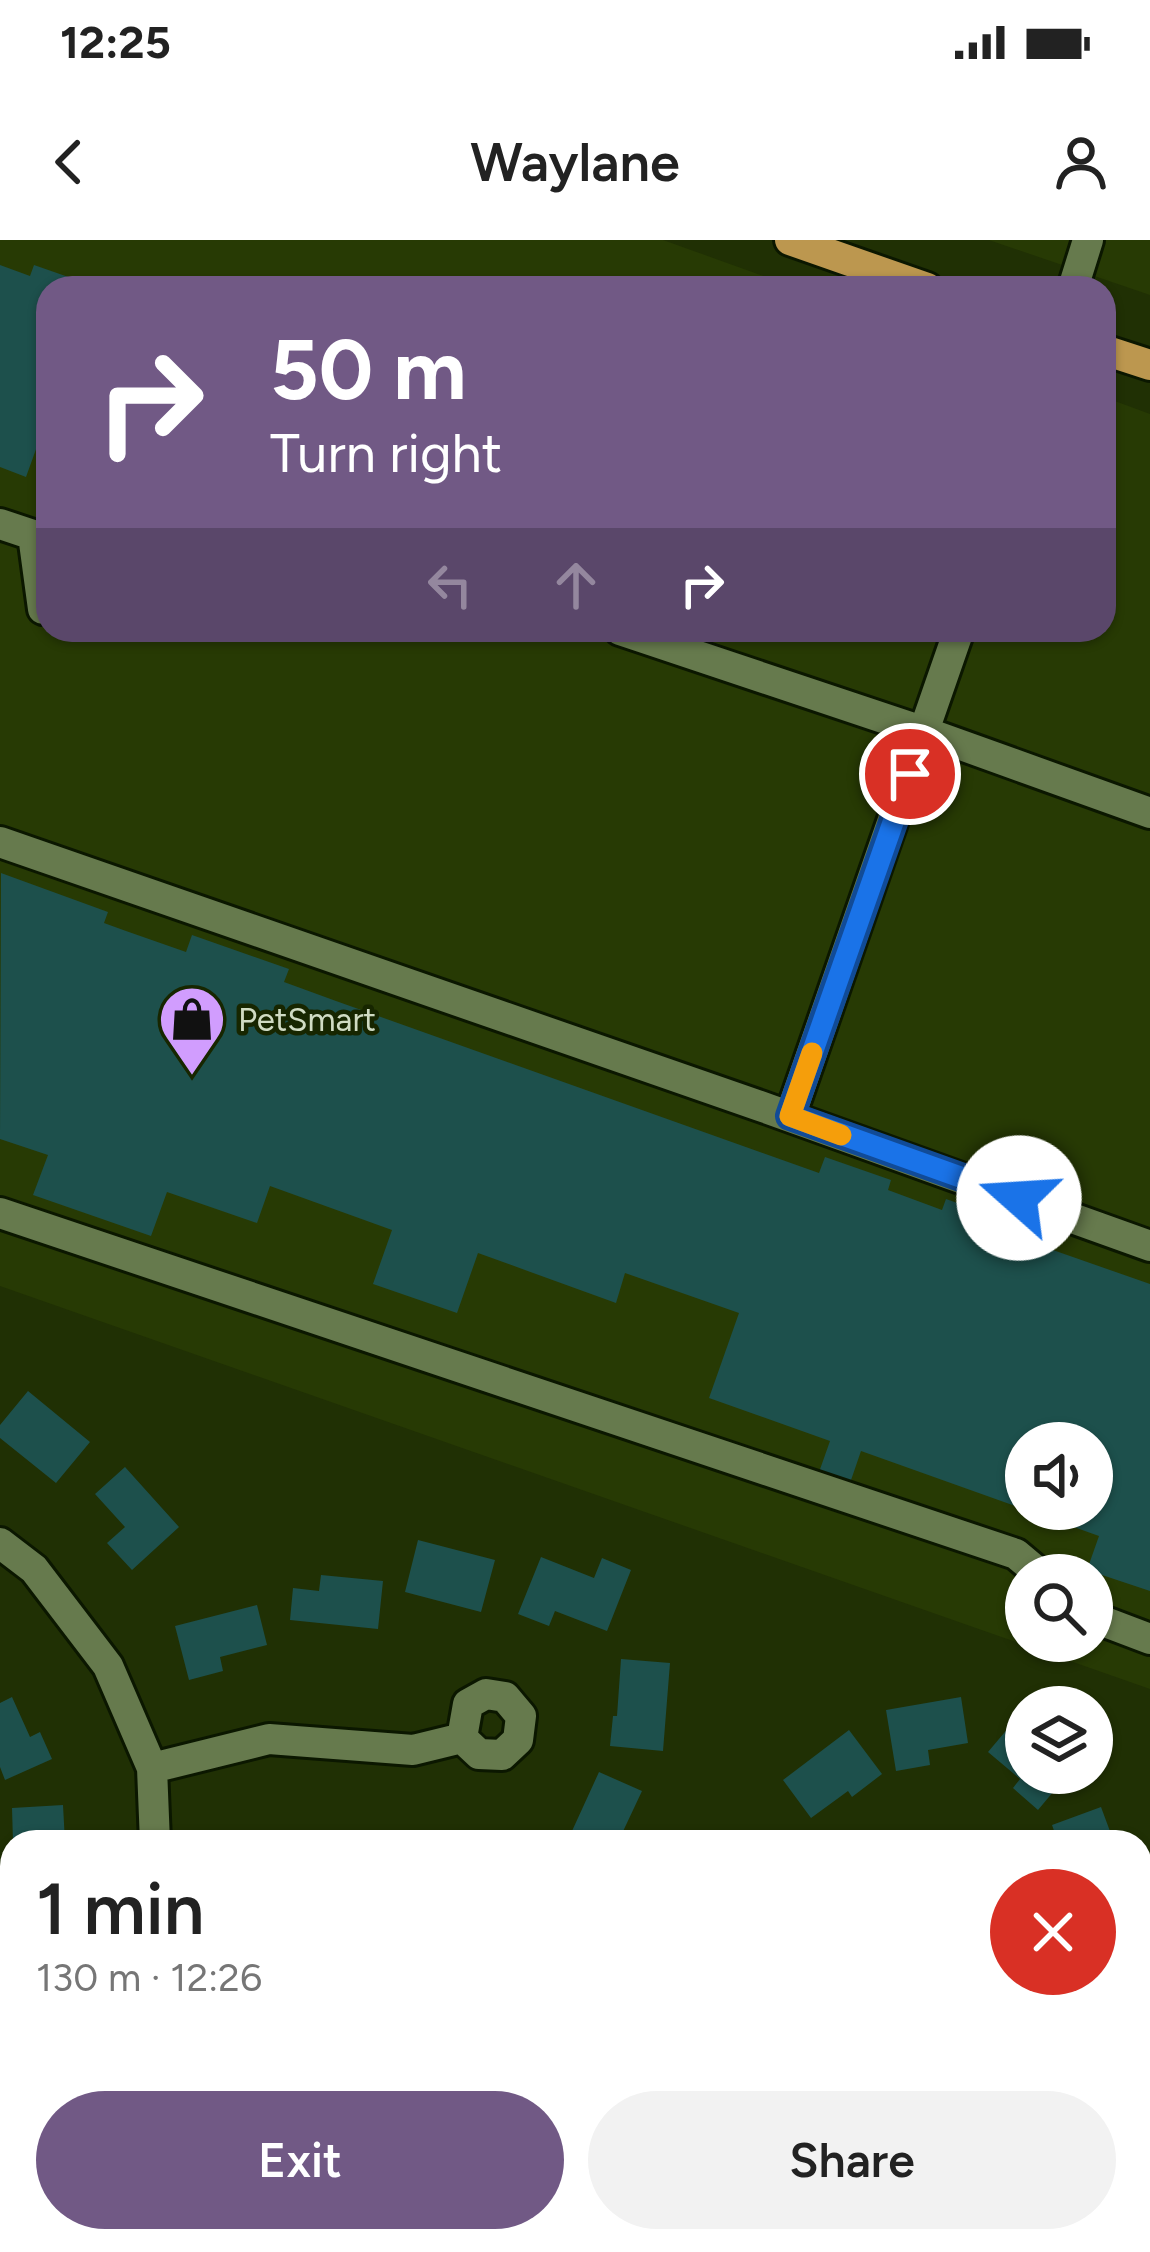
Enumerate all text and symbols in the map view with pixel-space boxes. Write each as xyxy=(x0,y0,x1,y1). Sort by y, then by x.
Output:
text: 12:25 xyxy=(60,15,171,69)
icon: back xyxy=(36,129,102,195)
icon: person xyxy=(1048,129,1114,195)
text: Waylane xyxy=(470,130,680,195)
text: 50 m xyxy=(270,319,466,420)
icon: right xyxy=(72,324,228,480)
text: Turn right xyxy=(270,421,502,486)
icon: left xyxy=(417,552,483,618)
icon: ahead xyxy=(543,552,609,618)
icon: right xyxy=(669,552,735,618)
pin xyxy=(859,723,961,825)
icon: arrive xyxy=(877,741,943,807)
shop icon: PetSmart xyxy=(157,984,227,1078)
place label: PetSmart xyxy=(238,1000,376,1039)
position arrow xyxy=(956,1135,1082,1261)
map controls xyxy=(1005,1422,1113,1794)
button: sound xyxy=(1005,1422,1113,1530)
button: search xyxy=(1005,1554,1113,1662)
button: layers xyxy=(1005,1686,1113,1794)
text: 1 min xyxy=(36,1866,204,1952)
button: close xyxy=(990,1869,1116,1995)
text: 130 m · 12:26 xyxy=(36,1954,262,2001)
button: Exit xyxy=(36,2091,564,2229)
button: Share xyxy=(588,2091,1116,2229)

